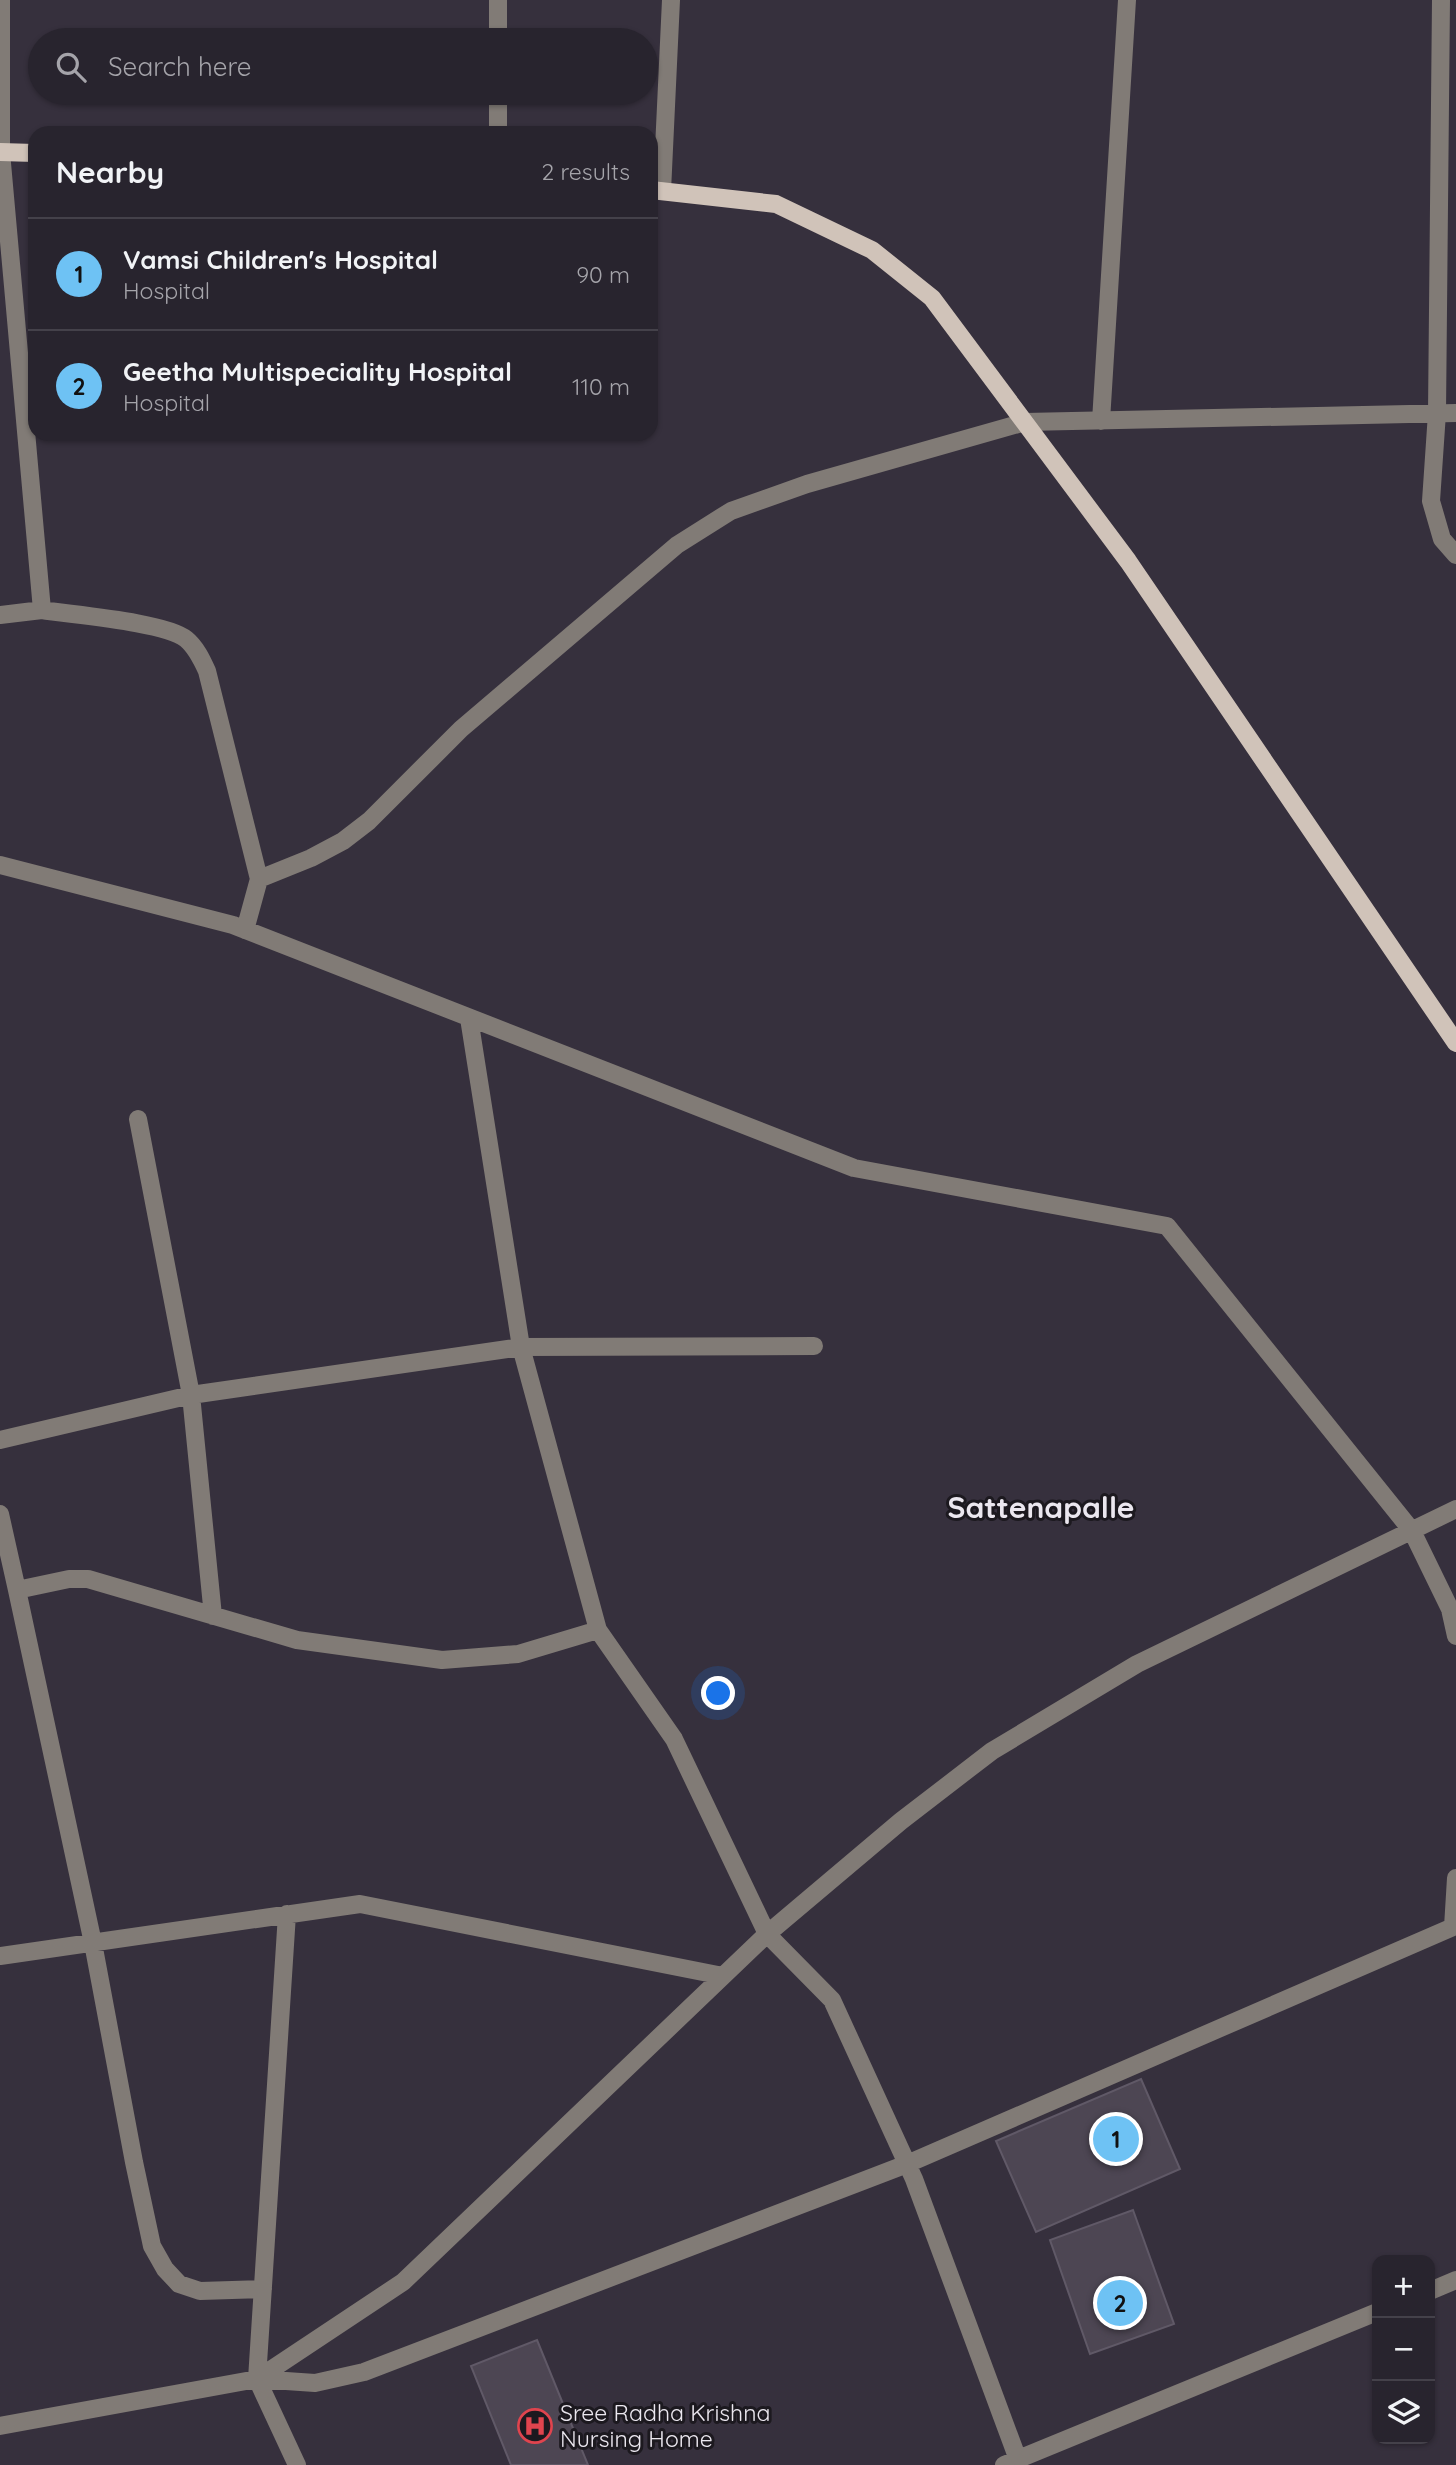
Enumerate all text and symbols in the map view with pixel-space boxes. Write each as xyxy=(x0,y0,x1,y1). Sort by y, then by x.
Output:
search box xyxy=(28,28,658,105)
icon: search xyxy=(52,48,90,86)
text: Search here xyxy=(108,50,252,83)
text: Nearby xyxy=(56,153,164,191)
text: 2 results xyxy=(541,157,630,186)
text: Vamsi Children's Hospital xyxy=(123,243,438,276)
text: 1 xyxy=(75,260,83,289)
text: 90 m xyxy=(576,260,630,289)
text: Hospital xyxy=(123,276,210,305)
text: Geetha Multispeciality Hospital xyxy=(123,355,512,388)
text: 2 xyxy=(72,372,86,401)
text: 110 m xyxy=(572,372,630,401)
text: Hospital xyxy=(123,388,210,417)
district label: Sattenapalle xyxy=(948,1488,1134,1526)
your location xyxy=(701,1676,735,1710)
pin: 1 xyxy=(1093,2113,1139,2165)
map controls xyxy=(1372,2255,1435,2444)
button: + xyxy=(1372,2255,1435,2318)
pin: 2 xyxy=(1097,2277,1143,2329)
button: − xyxy=(1372,2318,1435,2381)
button: layers xyxy=(1372,2381,1435,2444)
place label: Sree Radha Krishna Nursing Home xyxy=(560,2398,770,2453)
hospital icon: Sree Radha Krishna Nursing Home xyxy=(516,2407,554,2445)

